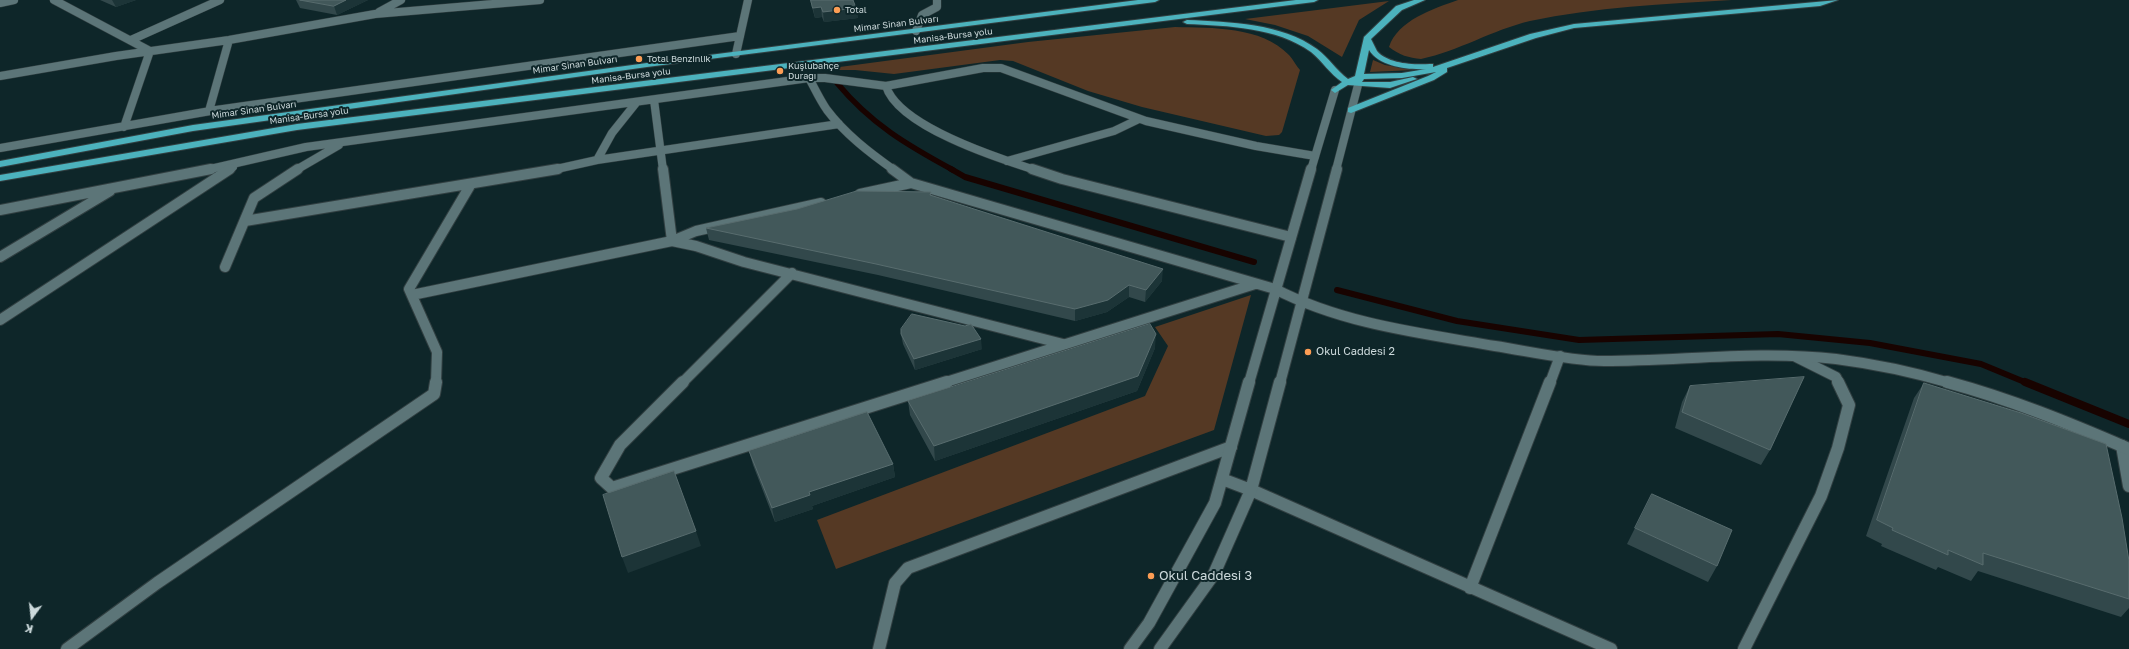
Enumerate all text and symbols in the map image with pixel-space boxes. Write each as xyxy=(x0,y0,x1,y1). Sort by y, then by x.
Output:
marker: Total xyxy=(832,5,842,15)
place label: Total xyxy=(845,5,867,15)
street label: Mimar Sinan Bulvarı xyxy=(853,13,939,35)
street label: Manisa-Bursa yolu xyxy=(913,26,993,46)
street label: Mimar Sinan Bulvarı xyxy=(532,54,618,76)
marker: Total Benzinlik xyxy=(634,54,644,64)
place label: Total Benzinlik xyxy=(647,54,711,64)
place label: Kuşlubahçe Durağı xyxy=(788,61,839,82)
street label: Manisa-Bursa yolu xyxy=(591,66,671,86)
marker: Kuşlubahçe Durağı xyxy=(775,66,785,76)
street label: Mimar Sinan Bulvarı xyxy=(211,99,297,121)
street label: Manisa-Bursa yolu xyxy=(269,105,349,127)
place label: Okul Caddesi 2 xyxy=(1316,345,1395,359)
marker: Okul Caddesi 2 xyxy=(1303,347,1313,357)
place label: Okul Caddesi 3 xyxy=(1159,568,1252,584)
marker: Okul Caddesi 3 xyxy=(1146,571,1156,581)
north arrow xyxy=(12,597,52,637)
text: K xyxy=(23,622,34,636)

